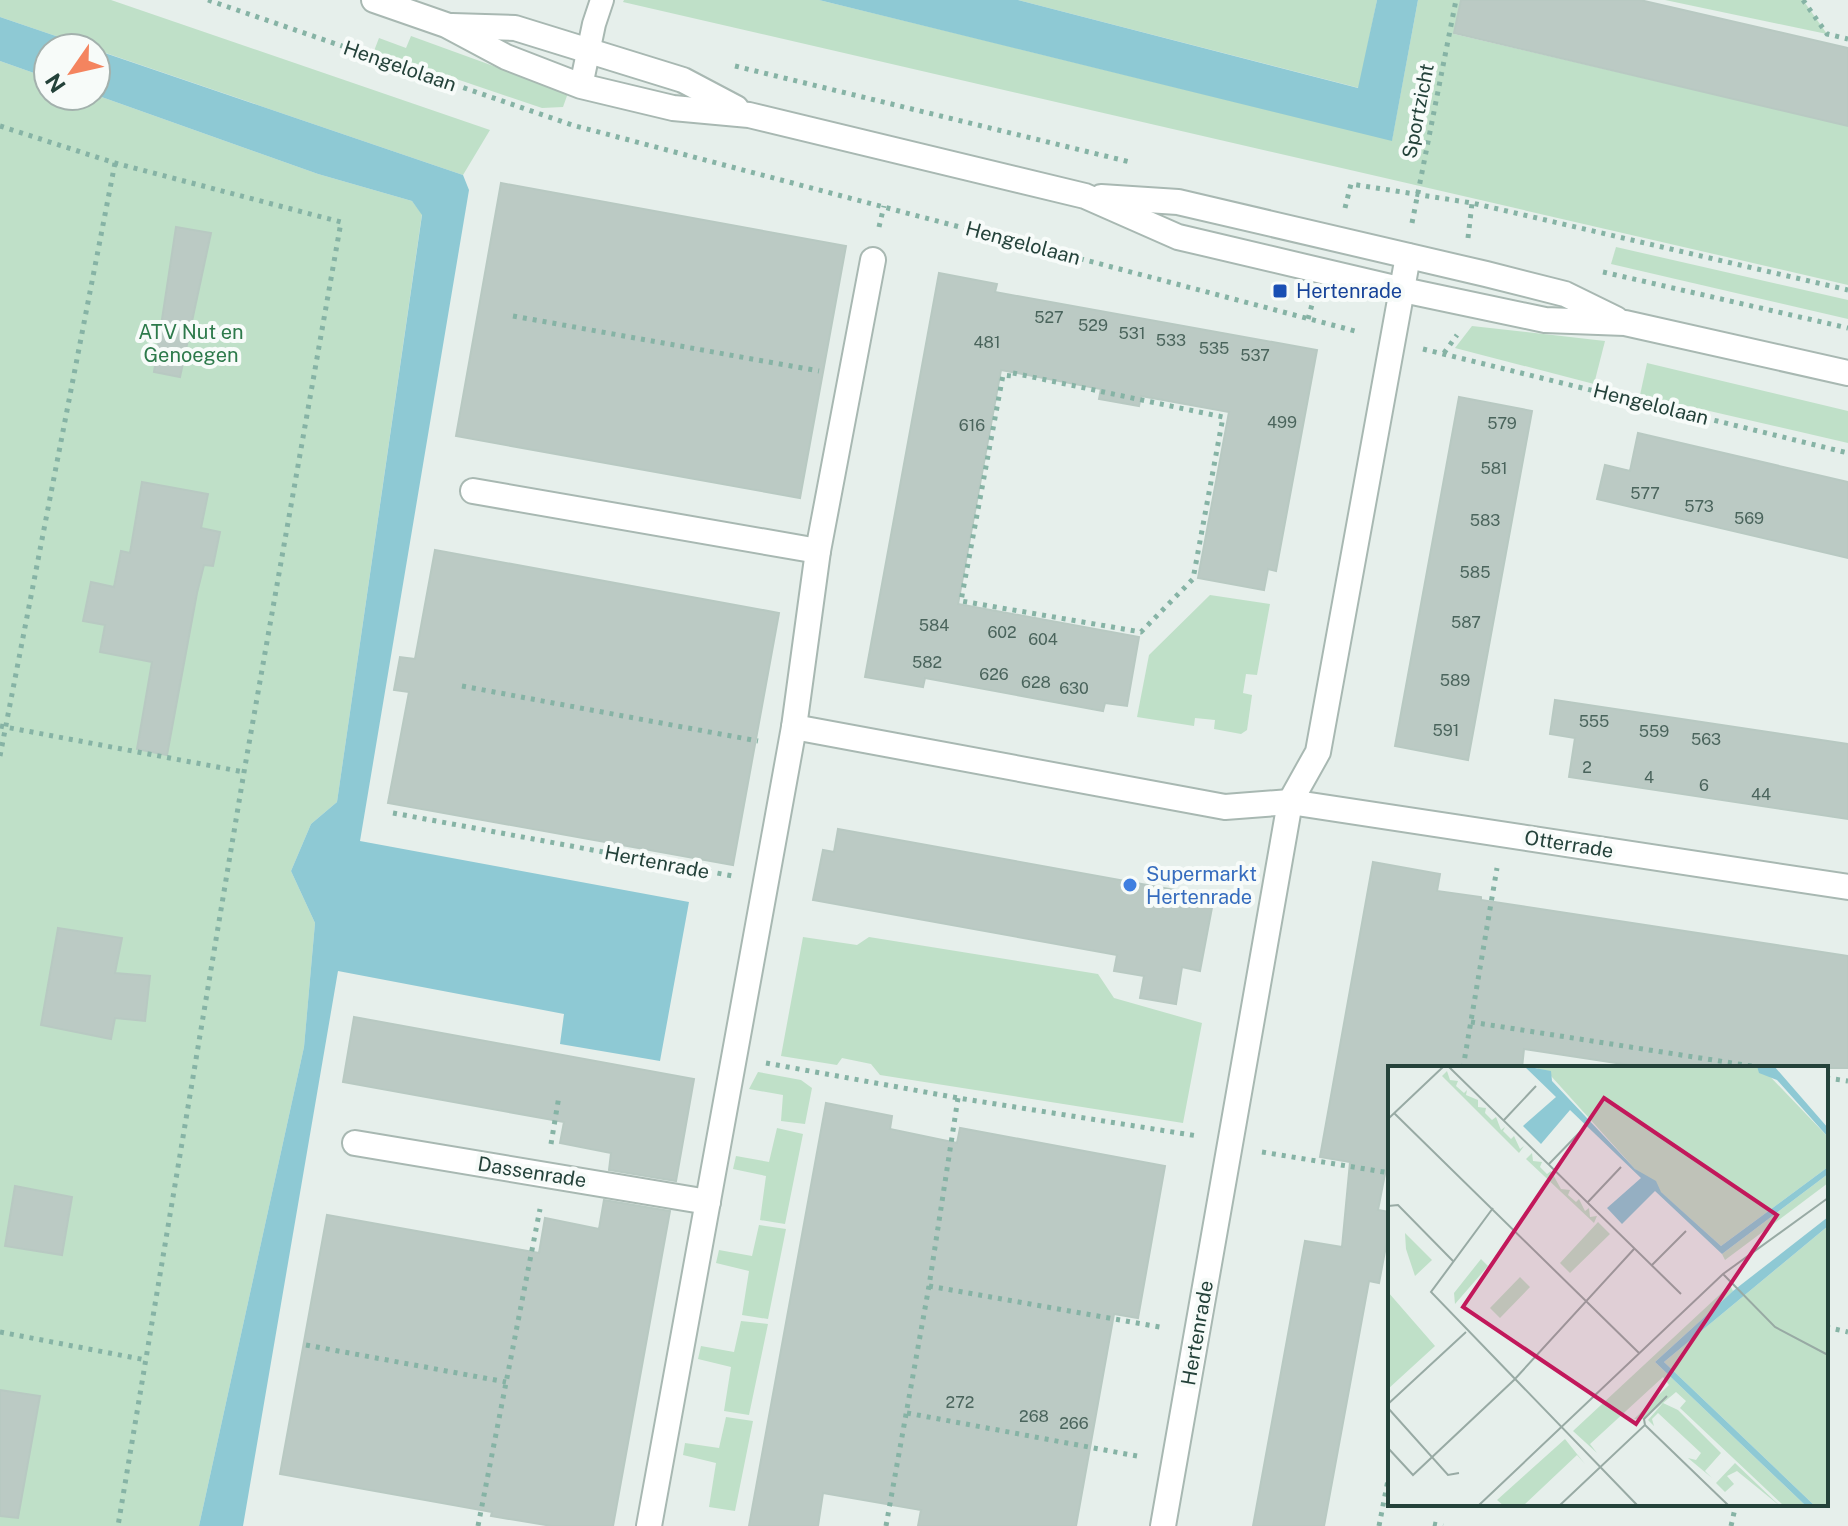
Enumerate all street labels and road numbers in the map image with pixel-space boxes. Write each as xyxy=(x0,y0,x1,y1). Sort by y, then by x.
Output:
street label: Hengelolaan xyxy=(340,35,460,97)
street label: Sportzicht xyxy=(1397,62,1439,160)
street label: Hengelolaan xyxy=(963,216,1083,270)
street label: Hengelolaan xyxy=(1591,378,1711,430)
street label: Otterrade xyxy=(1523,825,1615,863)
street label: Hertenrade xyxy=(603,840,711,884)
street label: Dassenrade xyxy=(476,1152,588,1192)
street label: Hertenrade xyxy=(1176,1279,1218,1387)

